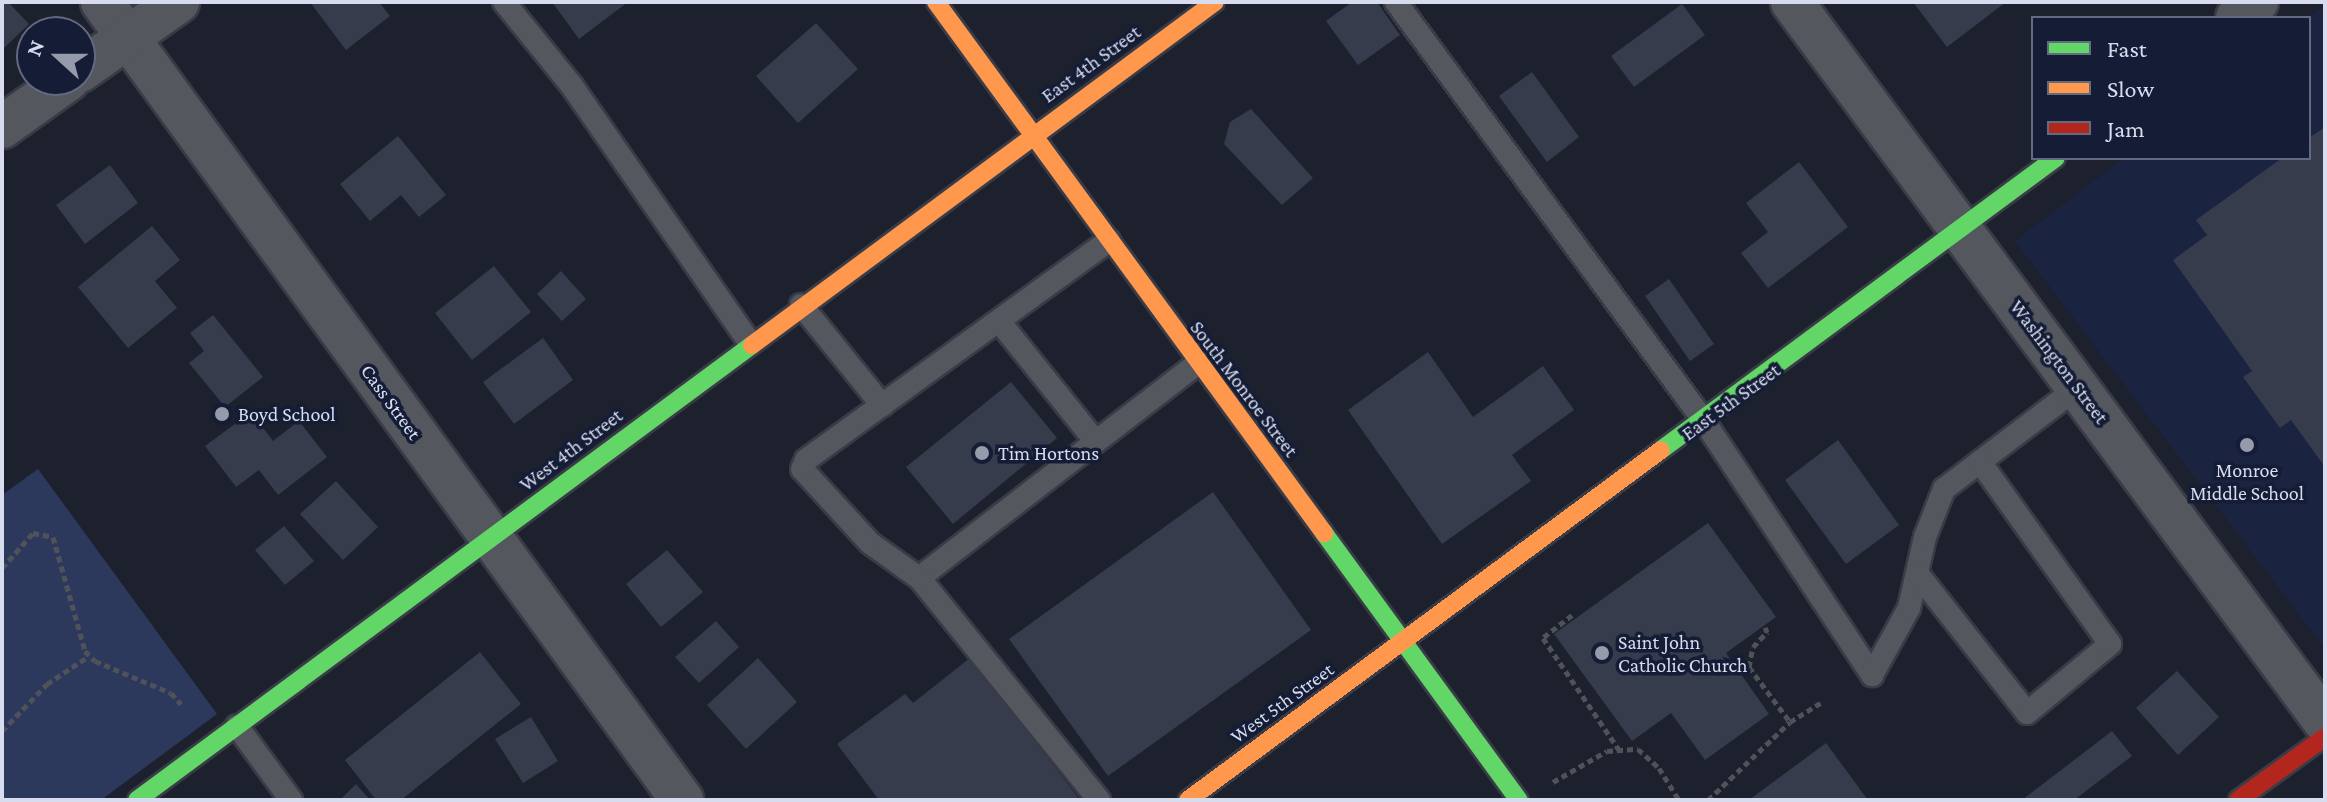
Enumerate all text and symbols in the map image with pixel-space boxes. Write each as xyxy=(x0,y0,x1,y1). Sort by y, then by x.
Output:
north arrow xyxy=(16,16,96,96)
legend xyxy=(2031,16,2311,160)
street label: East 4th Street xyxy=(1037,20,1145,108)
text: Fast xyxy=(2107,35,2147,62)
text: N xyxy=(21,36,49,59)
text: Slow xyxy=(2107,75,2154,102)
text: Jam xyxy=(2107,115,2145,142)
street label: Washington Street xyxy=(2005,295,2113,429)
street label: South Monroe Street xyxy=(1185,316,1303,462)
street label: East 5th Street xyxy=(1677,358,1785,446)
street label: Cass Street xyxy=(356,360,426,444)
place label: Boyd School xyxy=(238,402,336,426)
street label: West 4th Street xyxy=(515,403,627,497)
marker: Boyd School xyxy=(213,405,231,423)
marker: Monroe Middle School xyxy=(2238,436,2256,454)
place label: Tim Hortons xyxy=(998,441,1099,465)
marker: Tim Hortons xyxy=(973,444,991,462)
place label: Monroe Middle School xyxy=(2190,458,2304,505)
place label: Saint John Catholic Church xyxy=(1618,630,1748,677)
marker: Saint John Catholic Church xyxy=(1593,644,1611,662)
street label: West 5th Street xyxy=(1226,657,1338,749)

